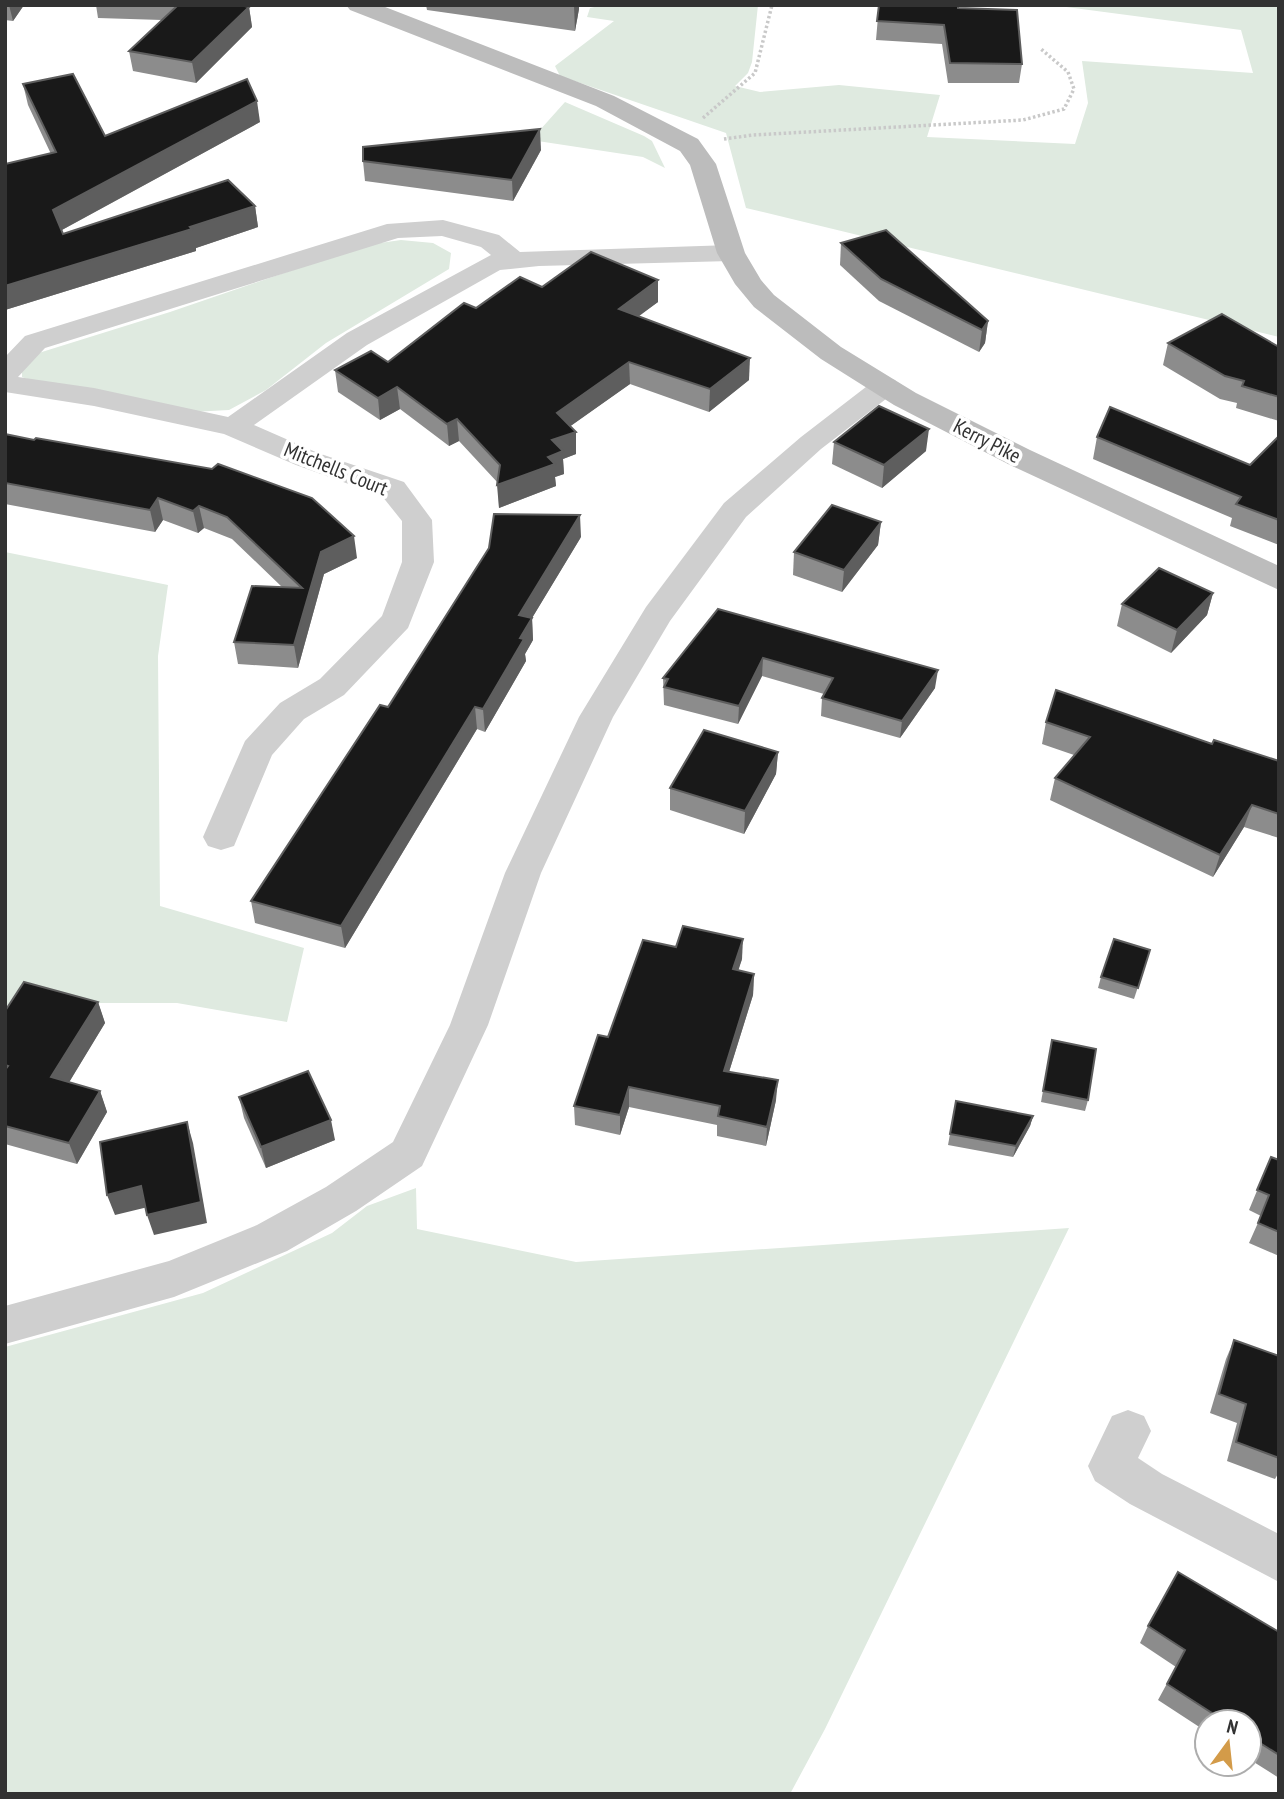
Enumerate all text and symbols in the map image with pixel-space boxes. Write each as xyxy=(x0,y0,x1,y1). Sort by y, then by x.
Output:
street label: Kerry Pike xyxy=(949,412,1025,469)
street label: Mitchells Court xyxy=(280,436,392,502)
north arrow xyxy=(1193,1708,1263,1778)
text: N xyxy=(1224,1714,1240,1739)

